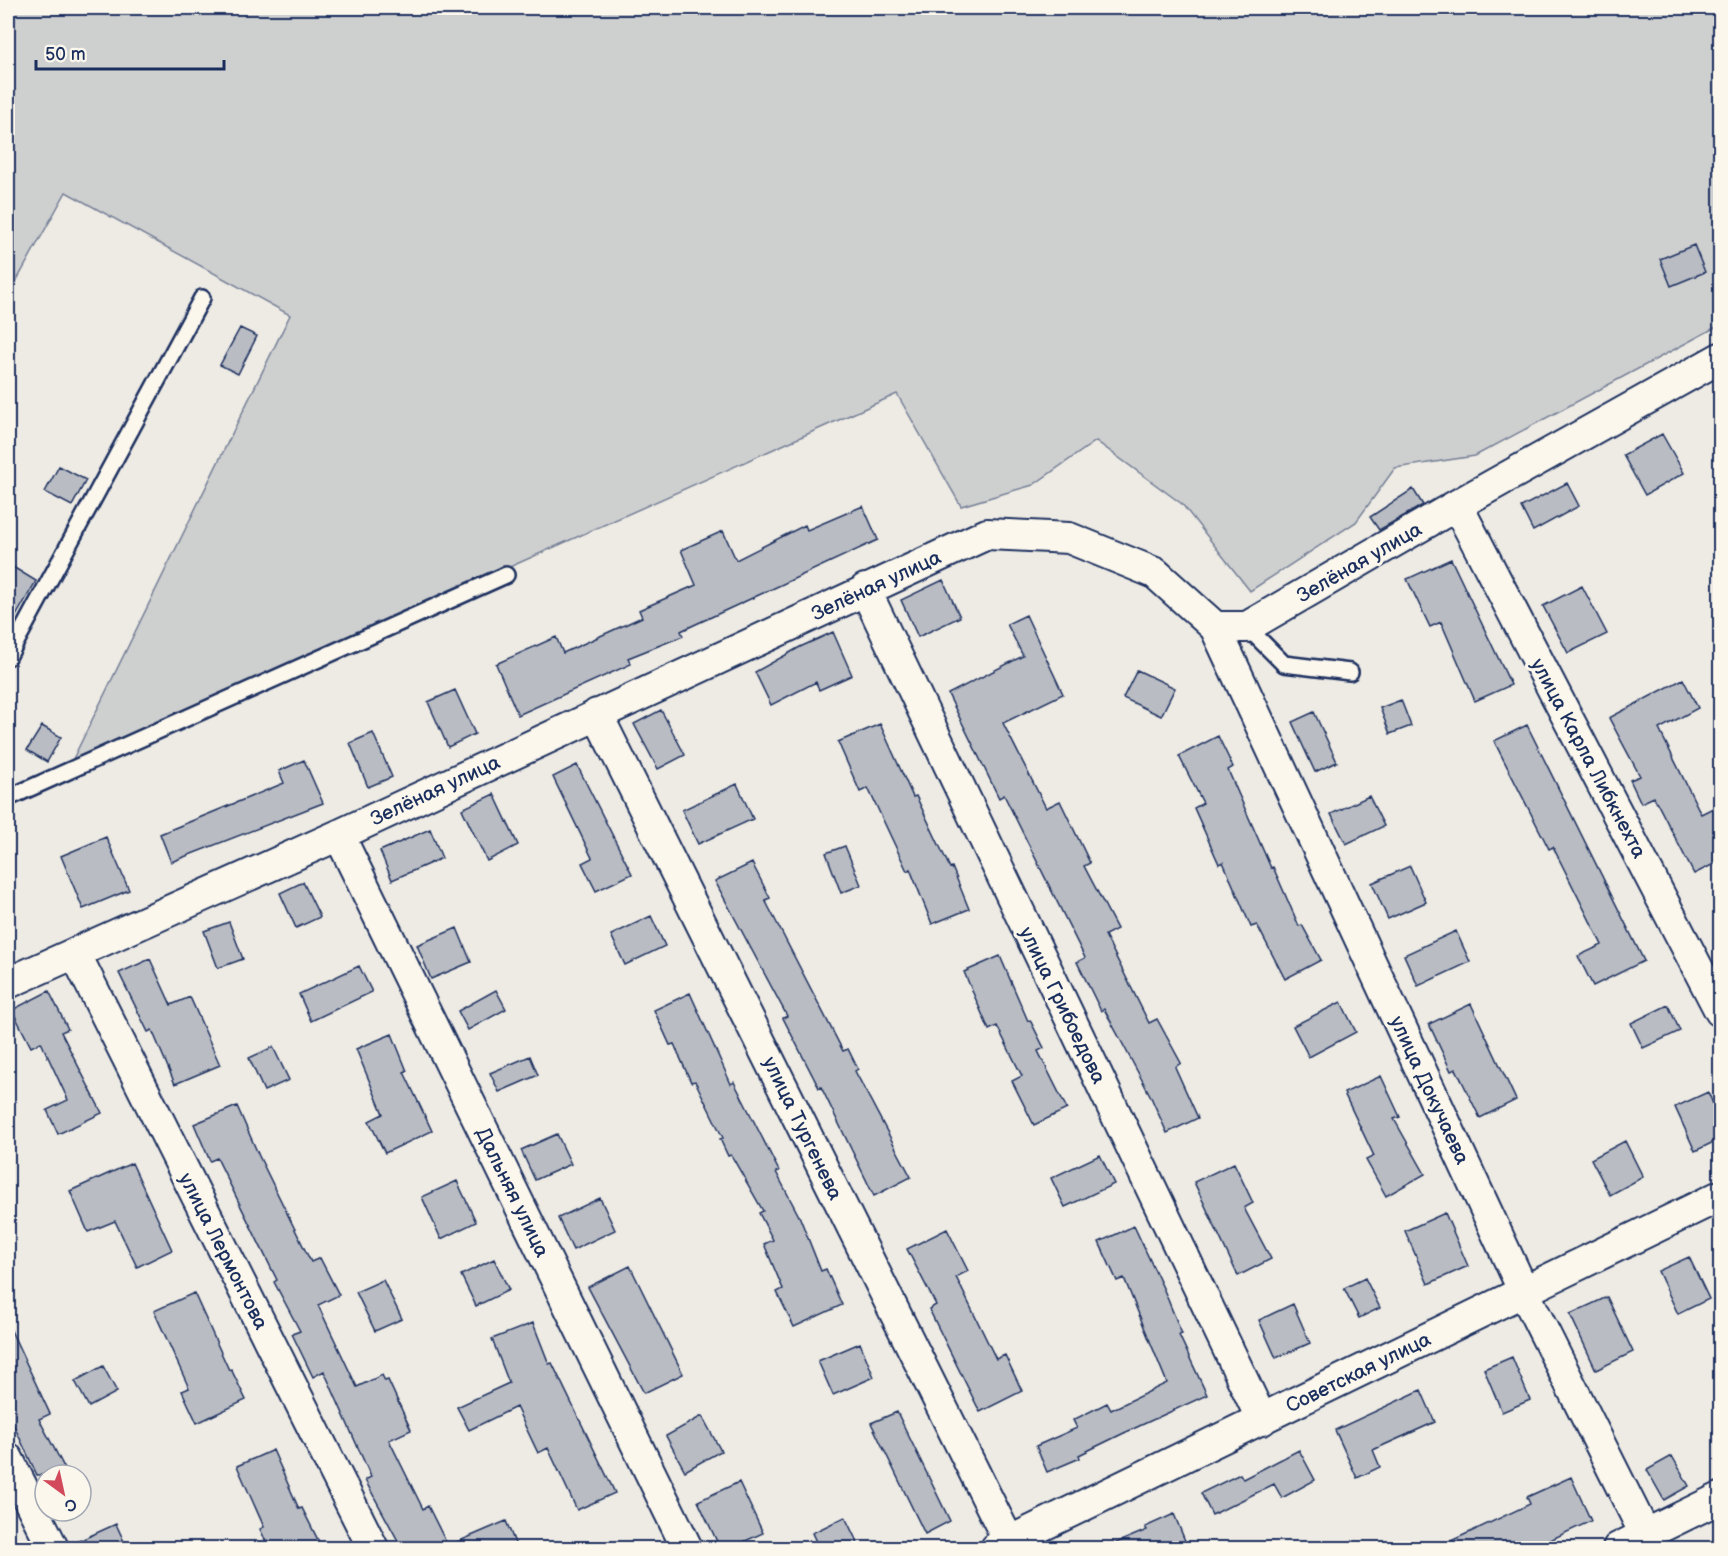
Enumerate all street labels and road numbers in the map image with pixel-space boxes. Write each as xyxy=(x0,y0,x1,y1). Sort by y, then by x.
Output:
street label: Зелёная улица xyxy=(1293,517,1426,608)
street label: Зелёная улица xyxy=(808,545,945,626)
street label: улица Карла Либкнехта xyxy=(1525,654,1651,863)
street label: Зелёная улица xyxy=(367,750,504,831)
street label: улица Грибоедова xyxy=(1014,923,1111,1088)
street label: улица Докучаева xyxy=(1384,1012,1474,1169)
street label: улица Тургенева xyxy=(757,1053,847,1204)
street label: Дальняя улица xyxy=(470,1124,554,1261)
street label: улица Лермонтова xyxy=(173,1169,273,1334)
street label: Советская улица xyxy=(1282,1327,1435,1418)

